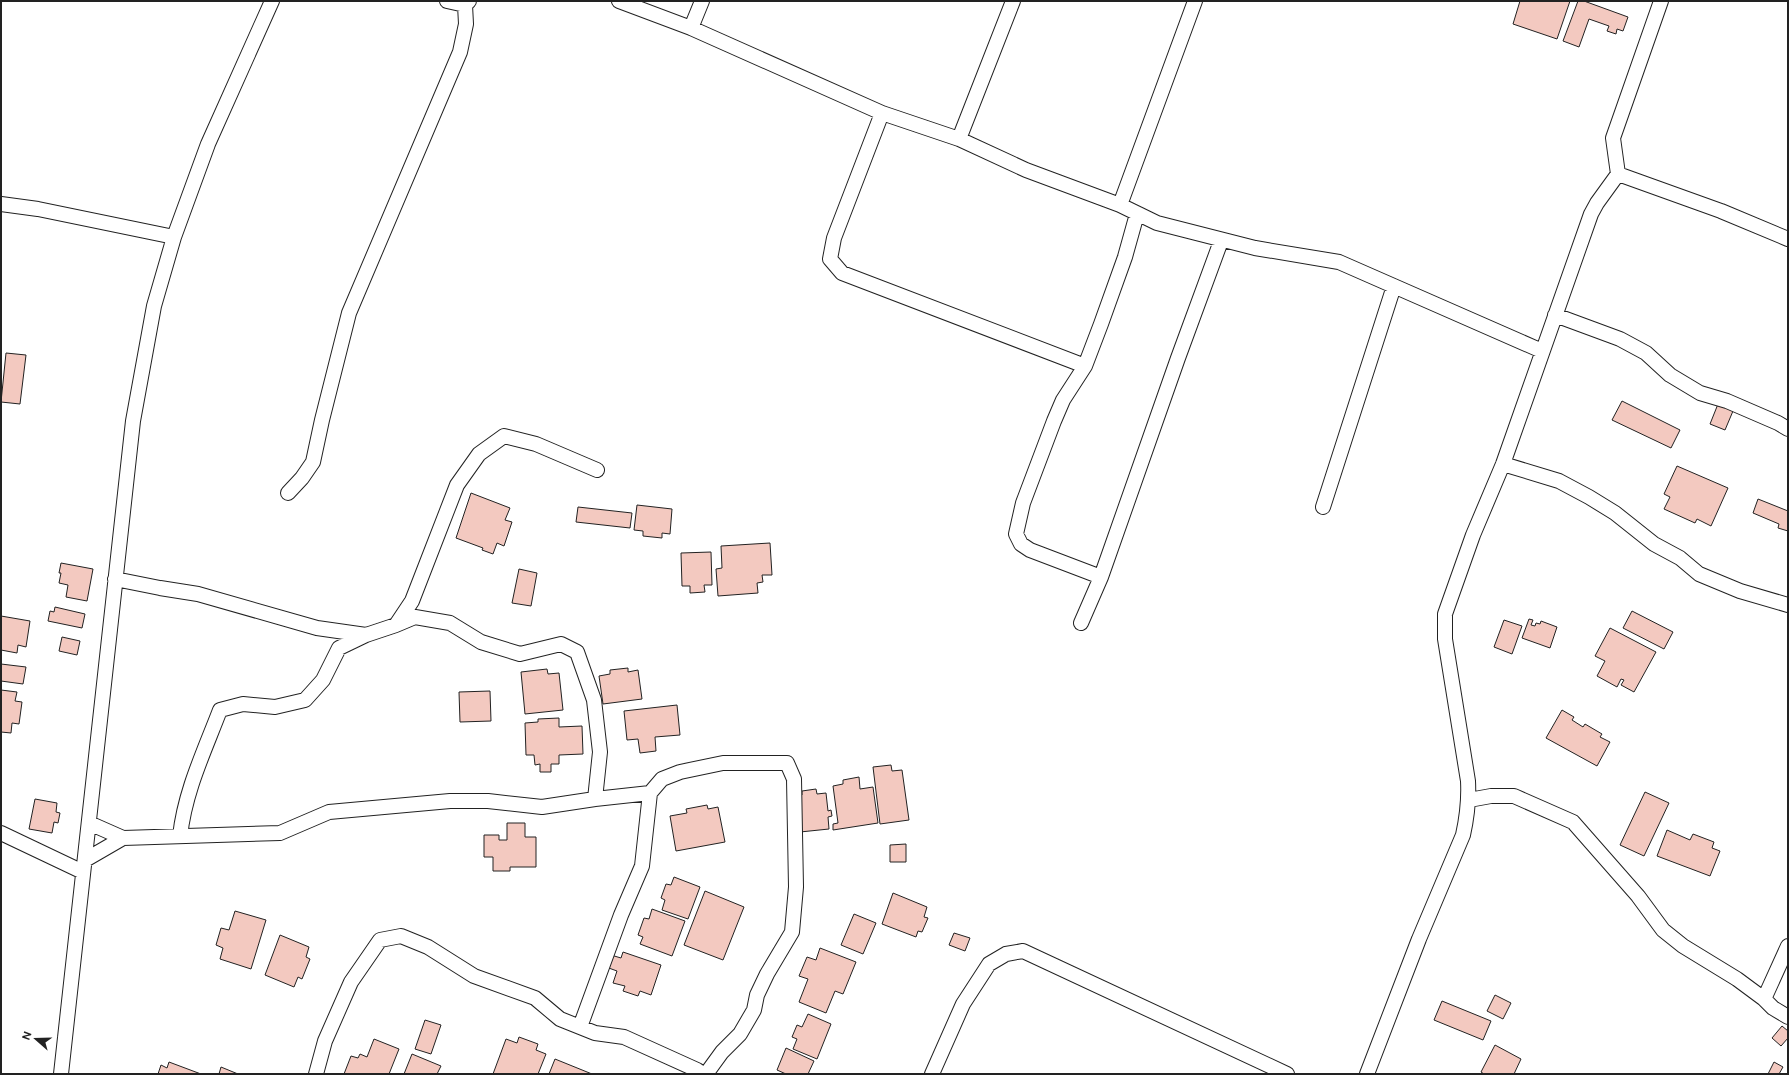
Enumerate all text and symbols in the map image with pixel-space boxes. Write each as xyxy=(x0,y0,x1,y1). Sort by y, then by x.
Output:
north arrow xyxy=(16,1019,56,1059)
text: N xyxy=(19,1029,35,1042)

